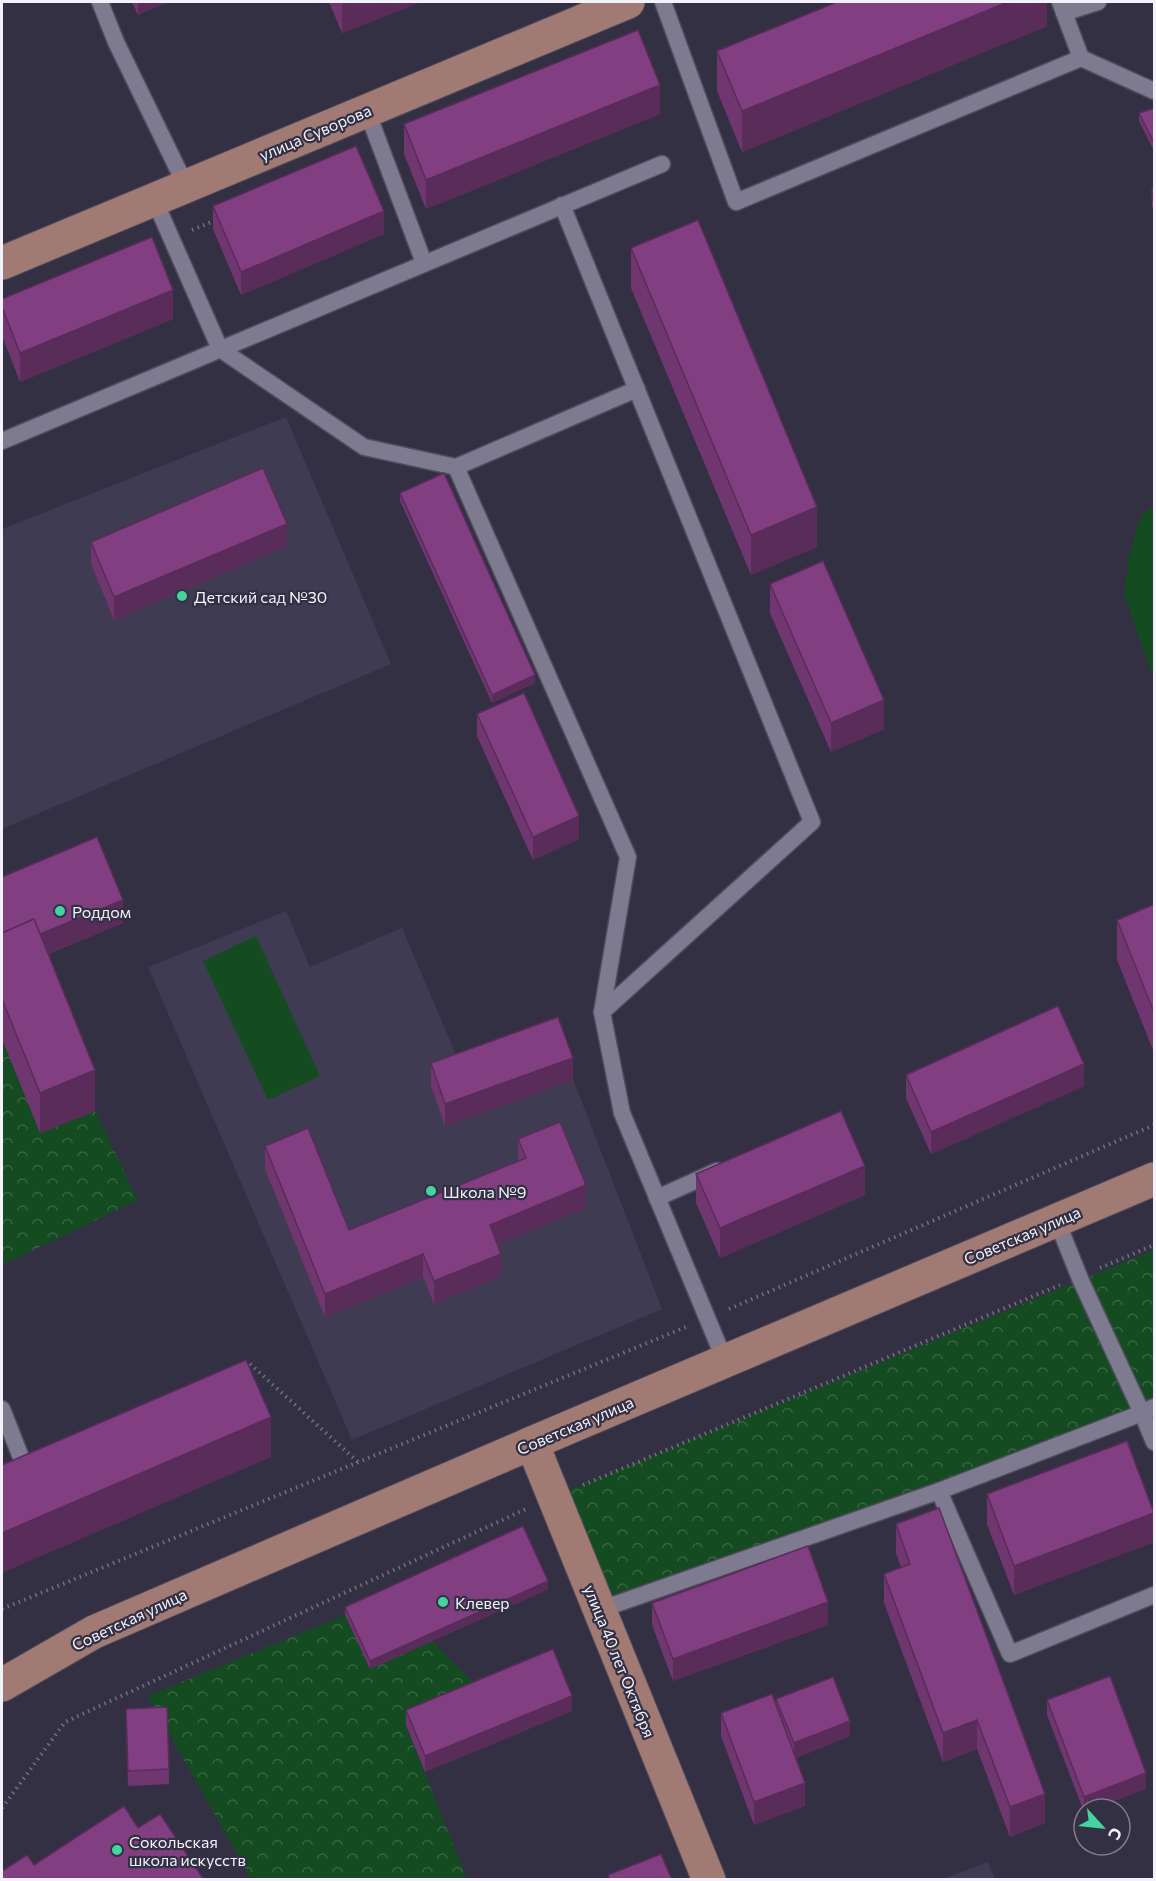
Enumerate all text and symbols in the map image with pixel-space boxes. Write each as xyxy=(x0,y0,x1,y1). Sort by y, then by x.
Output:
street label: улица Суворова xyxy=(256,100,374,164)
place label: Детский сад №30 xyxy=(194,587,327,606)
marker: Детский сад №30 xyxy=(175,589,189,603)
place label: Роддом xyxy=(72,902,131,921)
marker: Роддом xyxy=(53,904,67,918)
place label: Школа №9 xyxy=(443,1182,526,1201)
marker: Школа №9 xyxy=(424,1184,438,1198)
street label: Советская улица xyxy=(961,1202,1083,1268)
street label: Советская улица xyxy=(514,1392,636,1458)
street label: улица 40 лет Октября xyxy=(581,1582,659,1740)
street label: Советская улица xyxy=(68,1584,190,1654)
place label: Клевер xyxy=(455,1593,510,1612)
marker: Клевер xyxy=(436,1595,450,1609)
north arrow xyxy=(1072,1797,1132,1857)
text: С xyxy=(1105,1825,1127,1843)
place label: Сокольская школа искусств xyxy=(129,1832,246,1869)
marker: Сокольская школа искусств xyxy=(110,1843,124,1857)

